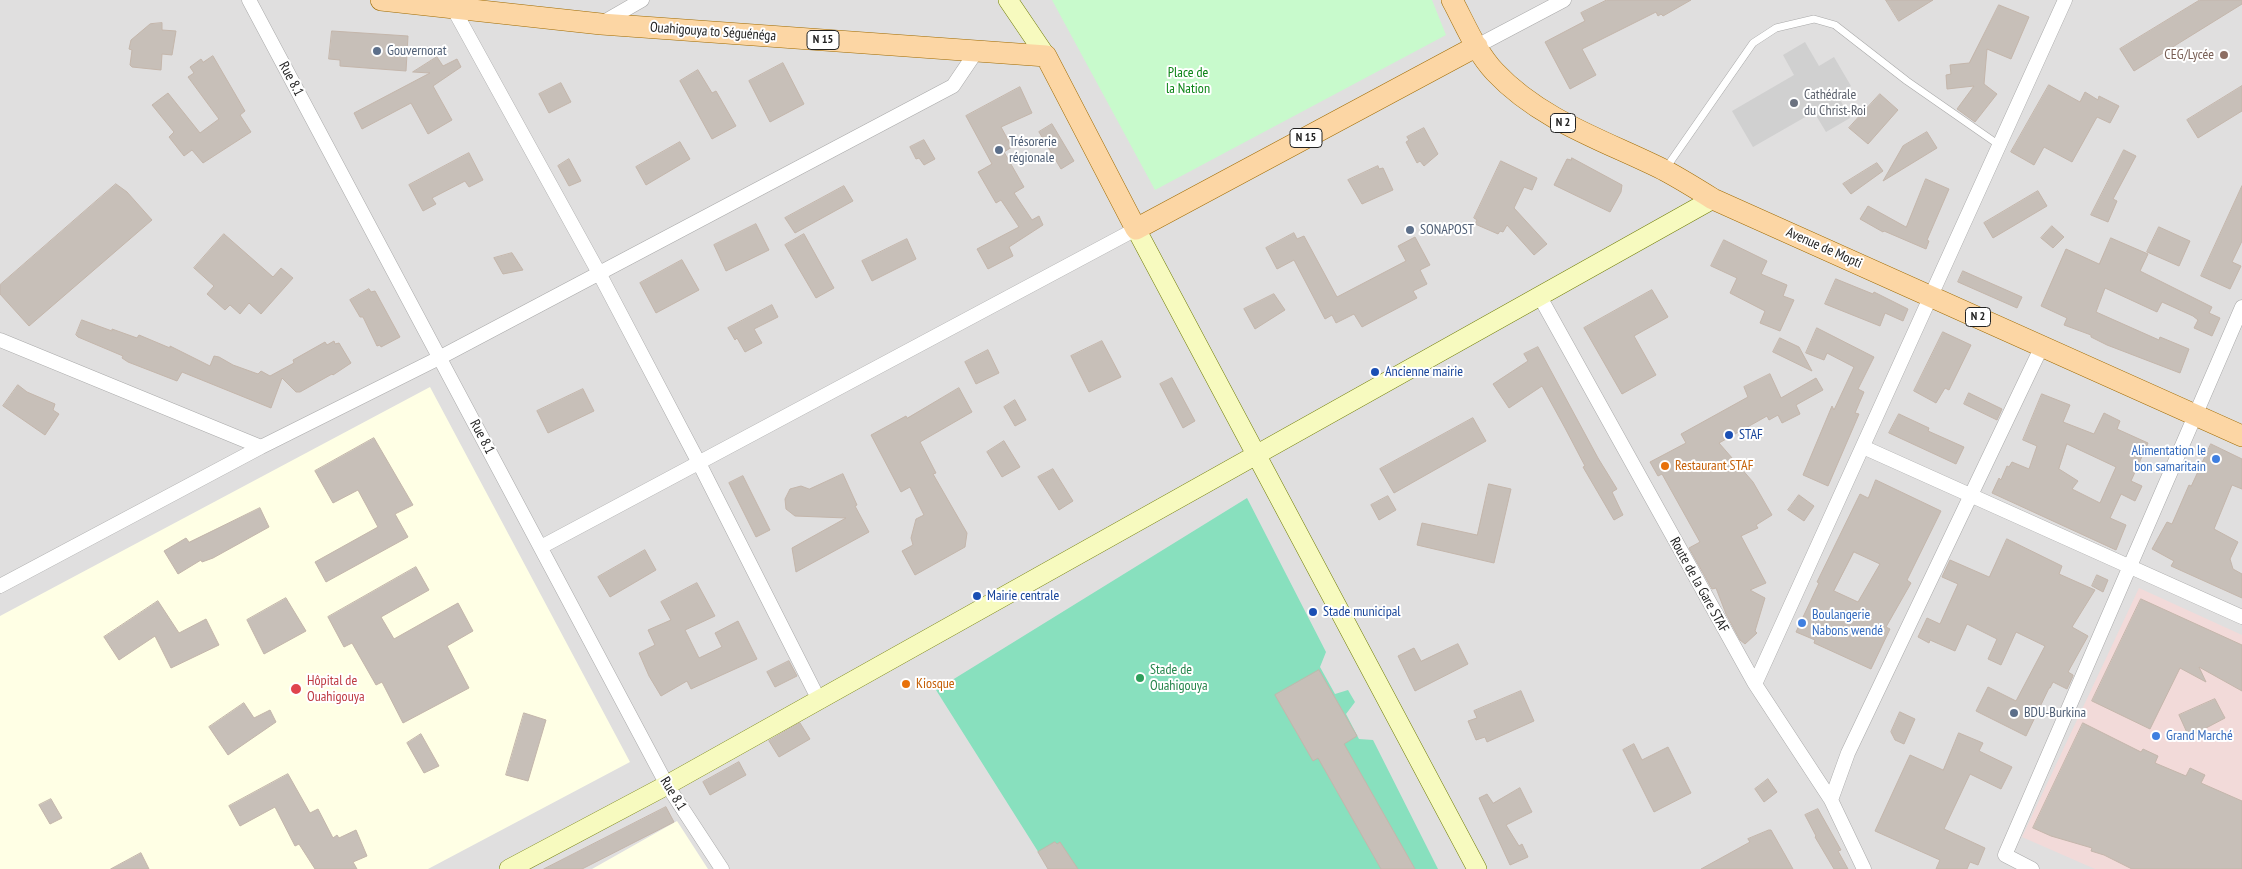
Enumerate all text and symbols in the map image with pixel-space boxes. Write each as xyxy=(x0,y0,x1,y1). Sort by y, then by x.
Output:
street label: Ouahigouya to Séguénéga xyxy=(649,19,777,45)
road number: N 15 xyxy=(807,30,839,50)
place label: Gouvernorat xyxy=(387,43,447,59)
marker: Gouvernorat xyxy=(371,45,383,57)
place label: CEG/Lycée xyxy=(2164,47,2214,63)
marker: CEG/Lycée xyxy=(2218,49,2230,61)
street label: Rue 8.1 xyxy=(275,59,307,99)
park label: Place de la Nation xyxy=(1166,65,1210,98)
place label: Cathédrale du Christ-Roi xyxy=(1804,87,1866,120)
marker: Cathédrale du Christ-Roi xyxy=(1788,97,1800,109)
road number: N 2 xyxy=(1550,114,1576,132)
road number: N 15 xyxy=(1290,128,1322,148)
place label: Trésorerie régionale xyxy=(1009,134,1057,166)
marker: Trésorerie régionale xyxy=(993,144,1005,156)
place label: SONAPOST xyxy=(1420,222,1474,238)
marker: SONAPOST xyxy=(1404,224,1416,236)
street label: Avenue de Mopti xyxy=(1784,224,1864,272)
road number: N 2 xyxy=(1966,308,1990,326)
place label: Ancienne mairie xyxy=(1385,364,1463,380)
marker: Ancienne mairie xyxy=(1369,366,1381,378)
street label: Rue 8.1 xyxy=(466,417,498,457)
place label: STAF xyxy=(1739,427,1763,443)
marker: STAF xyxy=(1723,429,1735,441)
place label: Alimentation le bon samaritain xyxy=(2131,443,2206,476)
marker: Alimentation le bon samaritain xyxy=(2210,453,2222,465)
place label: Restaurant STAF xyxy=(1675,458,1753,474)
marker: Restaurant STAF xyxy=(1659,460,1671,472)
street label: Route de la Gare STAF xyxy=(1666,534,1732,636)
place label: Mairie centrale xyxy=(987,588,1059,604)
marker: Mairie centrale xyxy=(971,590,983,602)
place label: Stade municipal xyxy=(1323,604,1401,620)
marker: Stade municipal xyxy=(1307,606,1319,618)
place label: Boulangerie Nabons wendé xyxy=(1812,607,1883,640)
marker: Boulangerie Nabons wendé xyxy=(1796,617,1808,629)
place label: Stade de Ouahigouya xyxy=(1150,662,1208,694)
marker: Stade de Ouahigouya xyxy=(1134,672,1146,684)
place label: Hôpital de Ouahigouya xyxy=(307,673,365,706)
place label: Kiosque xyxy=(916,676,955,692)
marker: Kiosque xyxy=(900,678,912,690)
marker: Hôpital de Ouahigouya xyxy=(289,682,303,696)
place label: BDU-Burkina xyxy=(2024,705,2086,721)
marker: BDU-Burkina xyxy=(2008,707,2020,719)
place label: Grand Marché xyxy=(2166,728,2233,744)
marker: Grand Marché xyxy=(2150,730,2162,742)
street label: Rue 8.1 xyxy=(656,774,690,814)

